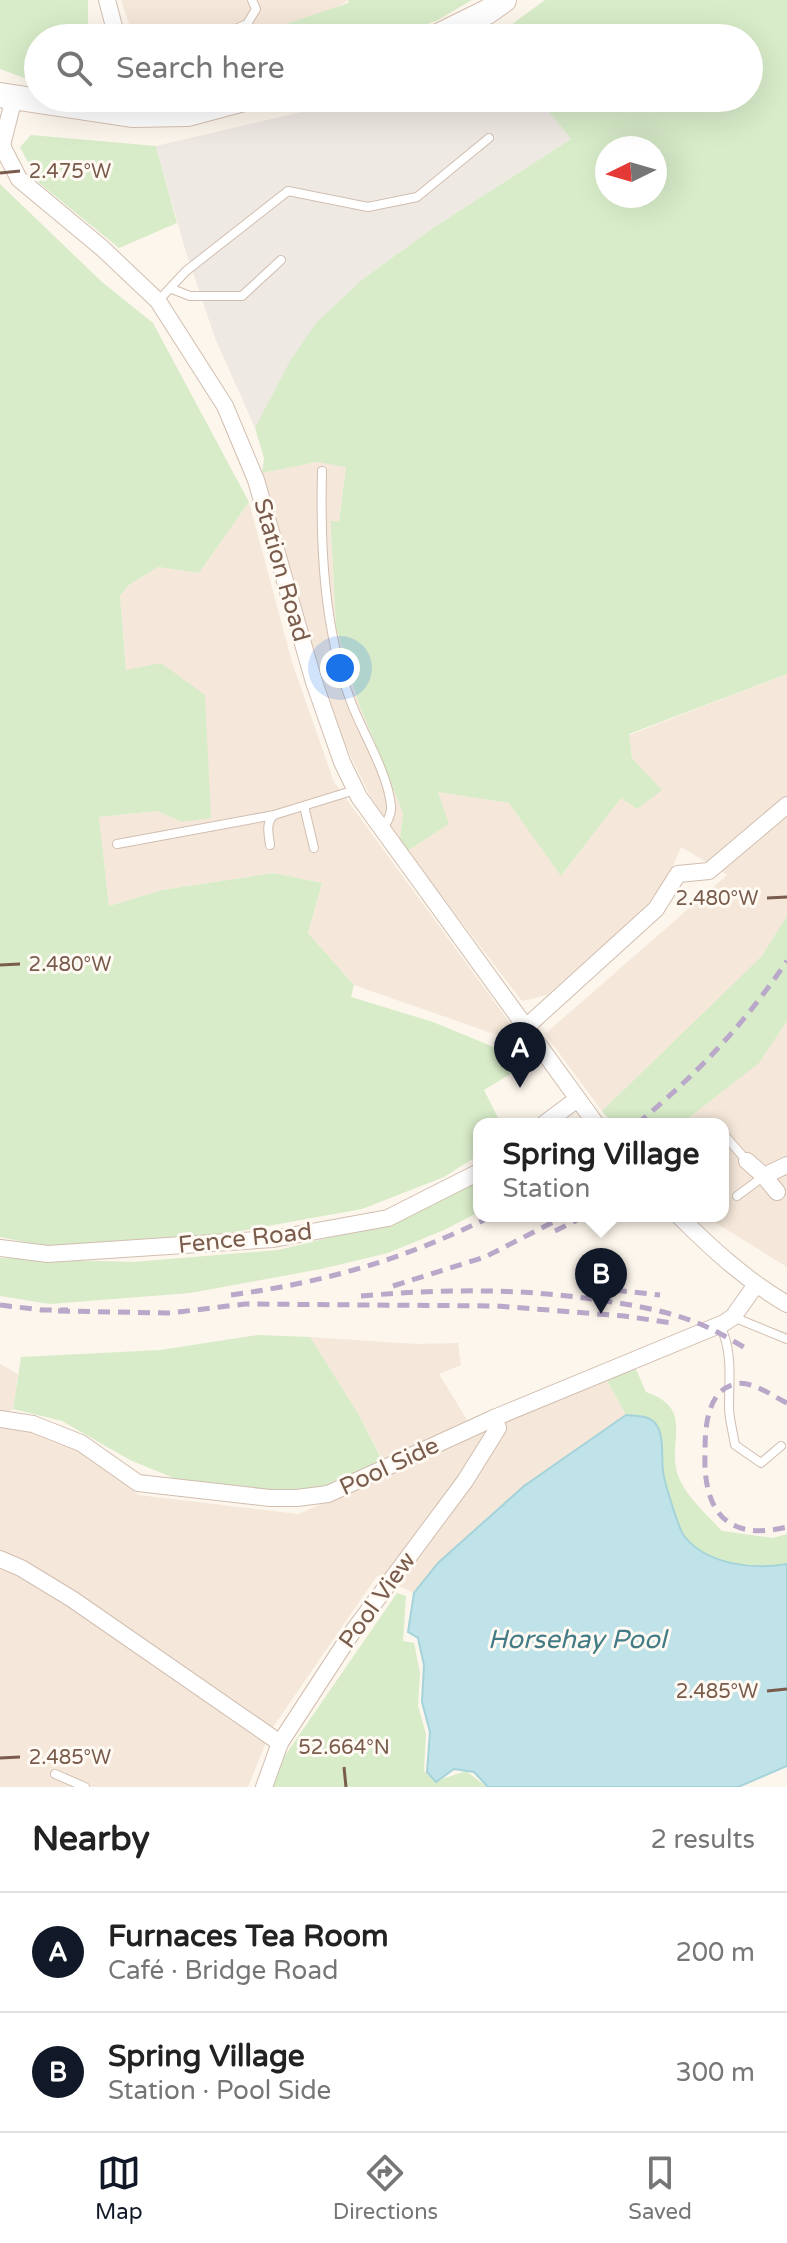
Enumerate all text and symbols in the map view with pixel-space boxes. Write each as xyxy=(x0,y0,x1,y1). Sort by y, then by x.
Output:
search box xyxy=(24,24,763,112)
icon: search xyxy=(52,46,96,90)
text: Search here xyxy=(116,50,285,87)
north arrow xyxy=(595,136,667,208)
text: 2.475°W xyxy=(29,160,111,184)
street label: Station Road xyxy=(247,495,316,645)
your location xyxy=(320,648,360,688)
text: 2.480°W xyxy=(676,887,758,911)
text: 2.480°W xyxy=(29,953,111,977)
pin: A xyxy=(494,1022,546,1088)
popup xyxy=(473,1118,729,1222)
text: Spring Village xyxy=(503,1136,699,1173)
text: Station xyxy=(503,1173,590,1204)
street label: Fence Road xyxy=(177,1217,314,1260)
pin: B xyxy=(575,1248,627,1314)
street label: Pool Side xyxy=(335,1431,444,1502)
street label: Pool View xyxy=(333,1546,422,1654)
water label: Horsehay Pool xyxy=(488,1624,670,1655)
text: 2.485°W xyxy=(676,1680,758,1704)
text: 52.664°N xyxy=(298,1736,390,1760)
text: 2.485°W xyxy=(29,1746,111,1770)
text: Nearby xyxy=(32,1819,150,1860)
text: 2 results xyxy=(650,1824,755,1855)
text: Furnaces Tea Room xyxy=(108,1918,389,1955)
text: A xyxy=(48,1937,68,1968)
text: 200 m xyxy=(675,1937,755,1968)
text: Café · Bridge Road xyxy=(108,1955,338,1986)
text: Spring Village xyxy=(108,2038,305,2075)
text: B xyxy=(49,2057,67,2088)
text: 300 m xyxy=(675,2057,755,2088)
text: Station · Pool Side xyxy=(108,2075,331,2106)
tab: Map xyxy=(95,2151,143,2225)
tab: Directions xyxy=(333,2151,438,2225)
tab: Saved xyxy=(628,2151,692,2225)

